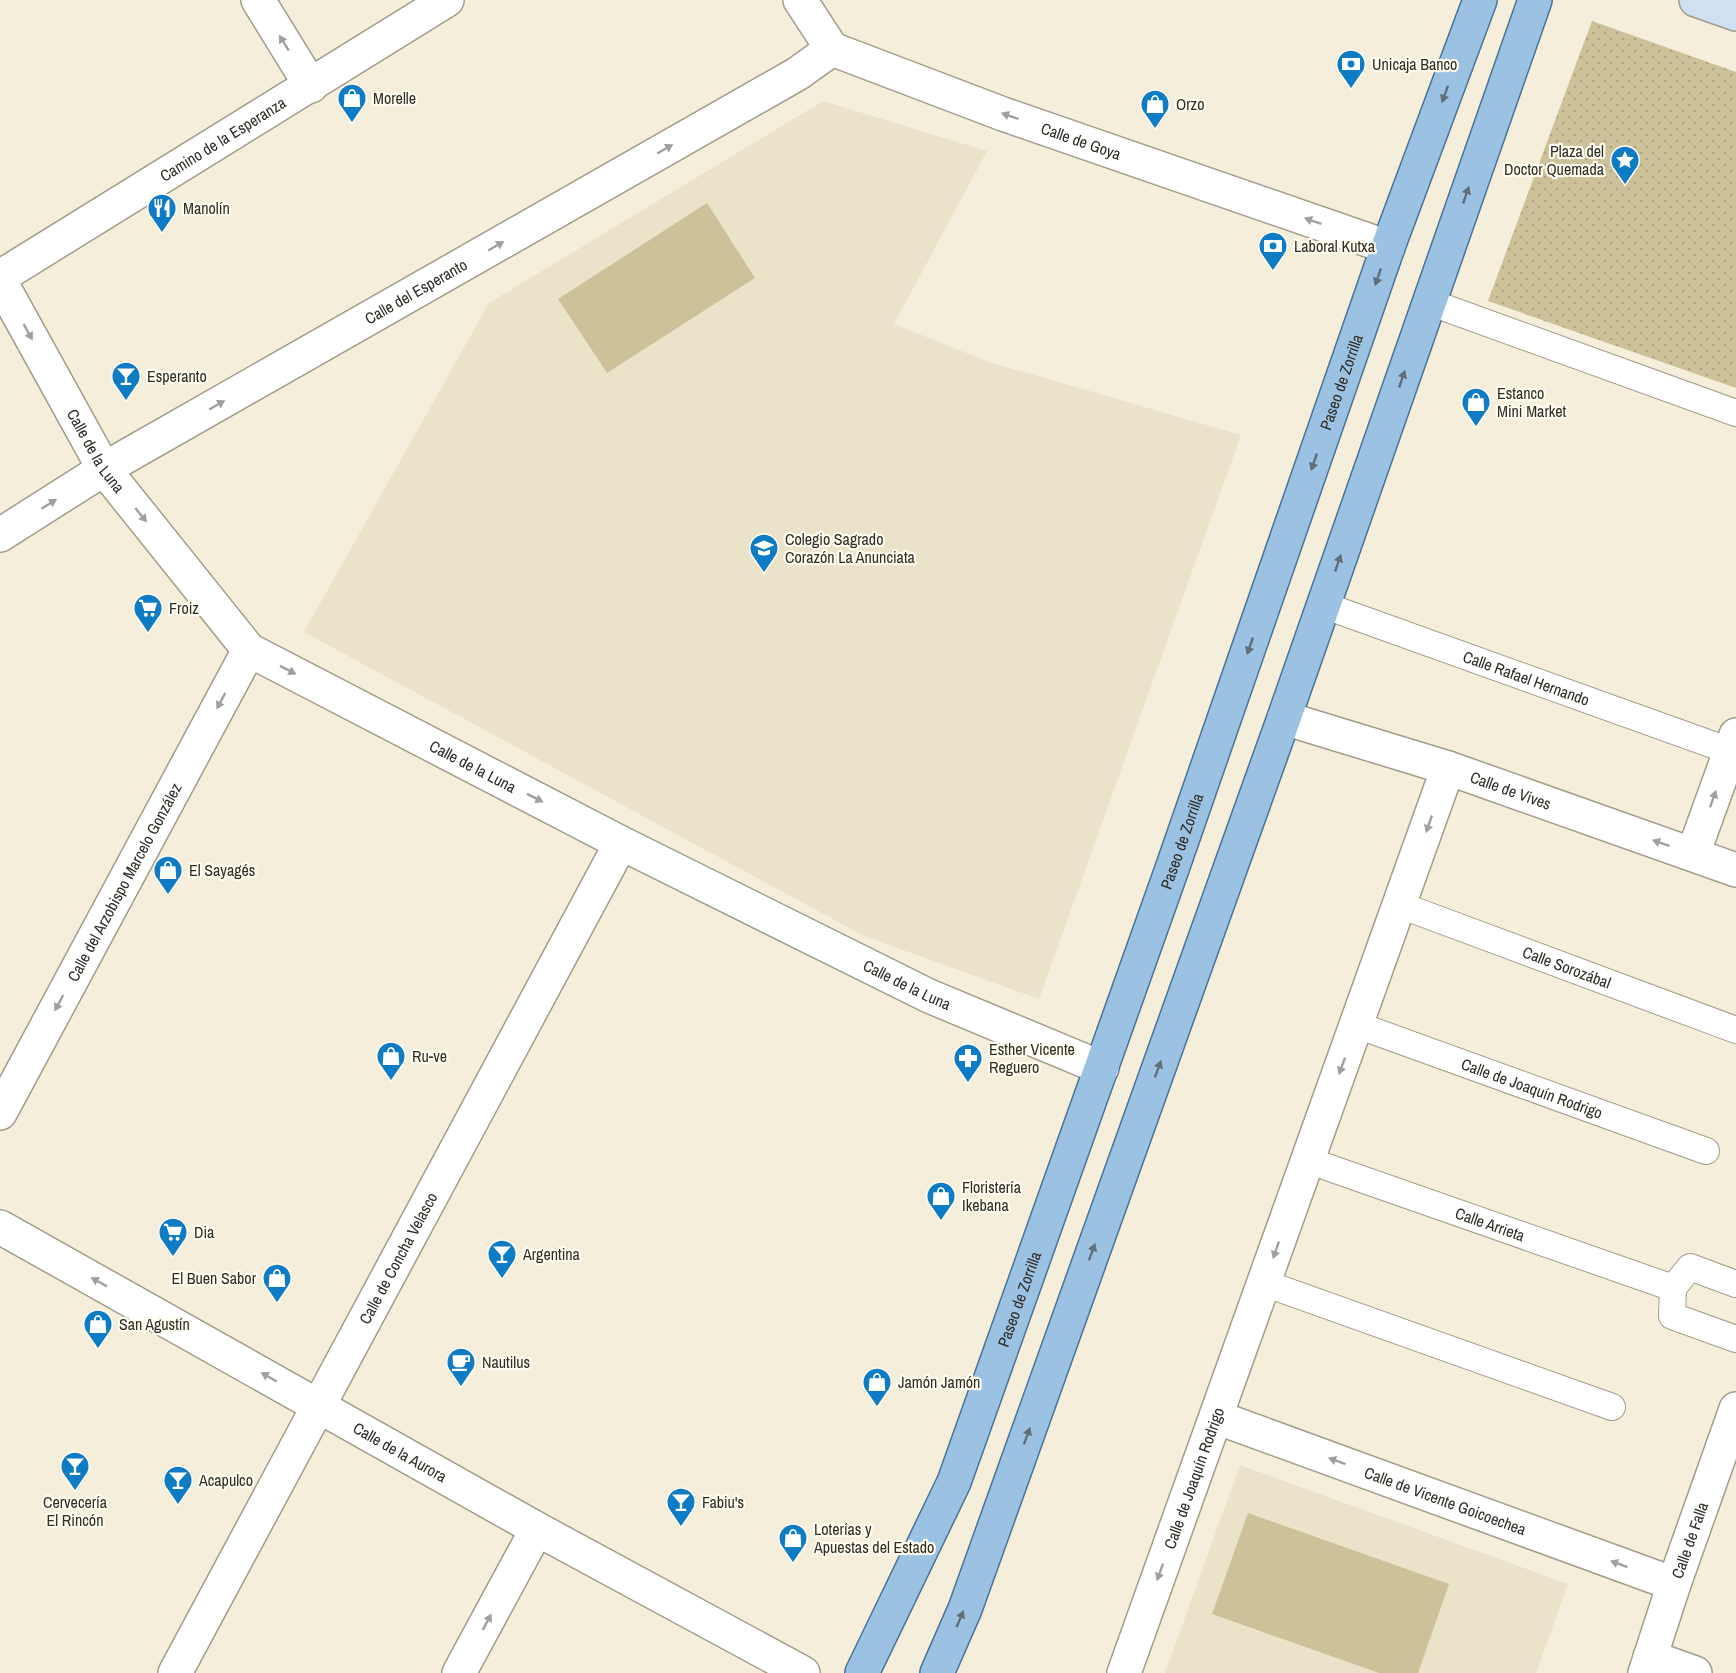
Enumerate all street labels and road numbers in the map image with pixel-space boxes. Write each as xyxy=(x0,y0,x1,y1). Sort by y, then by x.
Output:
street label: Camino de la Esperanza xyxy=(155,91,291,186)
street label: Calle de Goya xyxy=(1038,117,1125,165)
street label: Calle del Esperanto xyxy=(361,253,471,329)
street label: Paseo de Zorrilla xyxy=(1314,331,1368,433)
street label: Calle de la Luna xyxy=(62,405,130,498)
street label: Calle Rafael Hernando xyxy=(1460,645,1593,711)
street label: Calle de la Luna xyxy=(426,735,521,798)
street label: Calle de Vives xyxy=(1467,766,1554,815)
street label: Calle del Arzobispo Marcelo González xyxy=(62,779,187,985)
street label: Paseo de Zorrilla xyxy=(1155,790,1209,892)
street label: Calle Sorozábal xyxy=(1520,941,1614,994)
street label: Calle de la Luna xyxy=(859,954,955,1015)
street label: Calle de Joaquín Rodrigo xyxy=(1458,1053,1606,1124)
street label: Calle de Concha Velasco xyxy=(354,1188,442,1328)
street label: Calle Arrieta xyxy=(1452,1202,1529,1247)
street label: Paseo de Zorrilla xyxy=(992,1248,1046,1350)
street label: Calle de Joaquín Rodrigo xyxy=(1158,1404,1229,1552)
street label: Calle de la Aurora xyxy=(349,1417,452,1488)
street label: Calle de Vicente Goicoechea xyxy=(1361,1461,1530,1540)
street label: Calle de Falla xyxy=(1666,1498,1713,1581)

